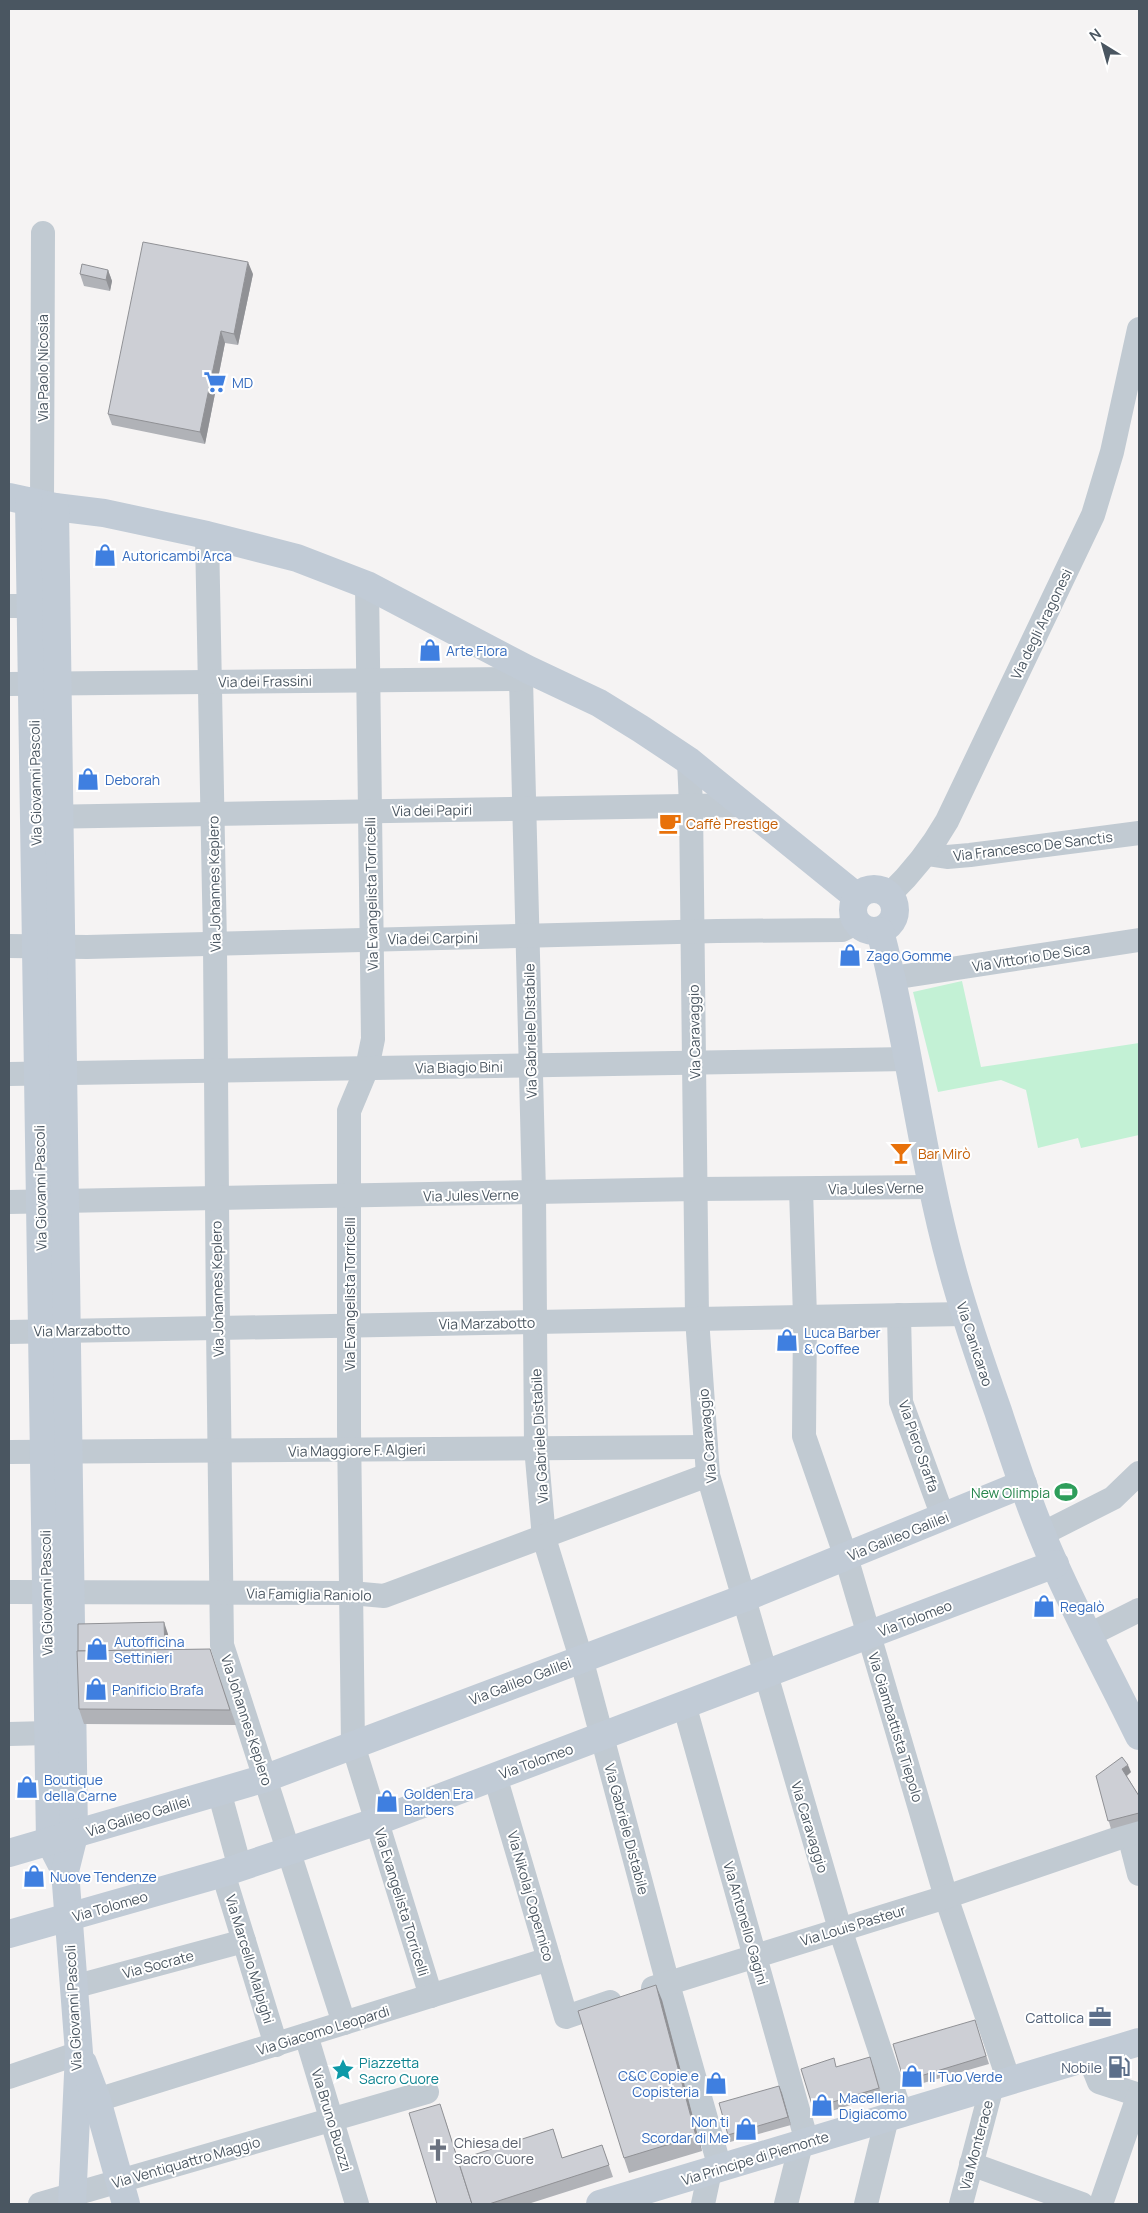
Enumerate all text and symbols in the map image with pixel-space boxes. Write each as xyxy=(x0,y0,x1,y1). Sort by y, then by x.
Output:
north arrow xyxy=(1078,20,1128,70)
text: N xyxy=(1085,24,1105,45)
street label: Via Paolo Nicosia xyxy=(33,314,52,422)
supermarket icon: MD xyxy=(202,369,228,395)
place label: MD xyxy=(232,373,253,392)
shop icon: Autoricambi Arca xyxy=(92,542,118,568)
place label: Autoricambi Arca xyxy=(122,546,232,565)
street label: Via degli Aragonesi xyxy=(1006,565,1076,683)
shop icon: Arte Flora xyxy=(417,637,443,663)
place label: Arte Flora xyxy=(446,641,507,660)
street label: Via dei Frassini xyxy=(218,671,312,691)
street label: Via Giovanni Pascoli xyxy=(24,720,46,846)
shop icon: Deborah xyxy=(75,766,101,792)
place label: Deborah xyxy=(105,770,160,789)
street label: Via dei Papiri xyxy=(392,800,472,820)
cafe icon: Caffè Prestige xyxy=(657,810,683,836)
place label: Caffè Prestige xyxy=(686,814,778,833)
street label: Via Johannes Keplero xyxy=(203,816,225,952)
street label: Via Evangelista Torricelli xyxy=(360,817,382,971)
street label: Via Francesco De Sanctis xyxy=(952,827,1114,865)
street label: Via dei Carpini xyxy=(388,928,478,948)
street label: Via Vittorio De Sica xyxy=(971,938,1091,976)
shop icon: Zago Gomme xyxy=(837,942,863,968)
place label: Zago Gomme xyxy=(866,946,952,965)
street label: Via Gabriele Distabile xyxy=(519,963,541,1099)
street label: Via Caravaggio xyxy=(684,985,704,1079)
street label: Via Biagio Bini xyxy=(415,1057,503,1077)
street label: Via Giovanni Pascoli xyxy=(29,1125,51,1251)
bar icon: Bar Mirò xyxy=(888,1140,914,1166)
place label: Bar Mirò xyxy=(918,1144,970,1163)
street label: Via Jules Verne xyxy=(828,1178,924,1198)
street label: Via Jules Verne xyxy=(423,1185,519,1205)
street label: Via Evangelista Torricelli xyxy=(340,1217,359,1371)
street label: Via Johannes Keplero xyxy=(206,1221,228,1357)
street label: Via Canicarao xyxy=(952,1299,998,1389)
street label: Via Marzabotto xyxy=(439,1313,535,1333)
street label: Via Marzabotto xyxy=(34,1320,130,1340)
place label: Luca Barber & Coffee xyxy=(804,1323,881,1358)
shop icon: Luca Barber & Coffee xyxy=(774,1327,800,1353)
street label: Via Gabriele Distabile xyxy=(526,1368,552,1504)
street label: Via Caravaggio xyxy=(693,1388,721,1484)
street label: Via Piero Sraffa xyxy=(894,1398,944,1494)
street label: Via Maggiore F. Algieri xyxy=(288,1439,426,1461)
sports icon: New Olimpia xyxy=(1053,1479,1079,1505)
place label: New Olimpia xyxy=(971,1483,1050,1502)
street label: Via Galileo Galilei xyxy=(845,1507,951,1565)
street label: Via Giovanni Pascoli xyxy=(35,1530,57,1656)
street label: Via Famiglia Raniolo xyxy=(246,1583,372,1605)
shop icon: Regalò xyxy=(1031,1593,1057,1619)
street label: Via Tolomeo xyxy=(875,1595,955,1641)
place label: Regalò xyxy=(1060,1597,1105,1616)
place label: Autofficina Settinieri xyxy=(114,1632,184,1667)
shop icon: Autofficina Settinieri xyxy=(84,1636,110,1662)
street label: Via Giambattista Tiepolo xyxy=(864,1650,928,1804)
street label: Via Johannes Keplero xyxy=(217,1652,277,1788)
street label: Via Galileo Galilei xyxy=(466,1653,574,1709)
shop icon: Panificio Brafa xyxy=(83,1676,109,1702)
place label: Panificio Brafa xyxy=(112,1680,203,1699)
street label: Via Tolomeo xyxy=(496,1739,576,1783)
street label: Via Gabriele Distabile xyxy=(600,1761,654,1897)
place label: Boutique della Carne xyxy=(44,1770,117,1805)
shop icon: Boutique della Carne xyxy=(14,1774,40,1800)
street label: Via Caravaggio xyxy=(787,1779,833,1875)
place label: Golden Era Barbers xyxy=(404,1784,473,1819)
shop icon: Golden Era Barbers xyxy=(374,1788,400,1814)
street label: Via Galileo Galilei xyxy=(84,1791,192,1841)
street label: Via Evangelista Torricelli xyxy=(370,1826,434,1978)
street label: Via Nikolaj Copernico xyxy=(503,1829,559,1963)
street label: Via Antonello Gagini xyxy=(719,1859,773,1987)
shop icon: Nuove Tendenze xyxy=(21,1863,47,1889)
place label: Nuove Tendenze xyxy=(50,1867,157,1886)
street label: Via Tolomeo xyxy=(70,1886,150,1926)
street label: Via Marcello Malpighi xyxy=(221,1892,279,2026)
street label: Via Louis Pasteur xyxy=(798,1900,908,1950)
street label: Via Giovanni Pascoli xyxy=(60,1945,86,2071)
street label: Via Socrate xyxy=(120,1945,196,1983)
street label: Via Giacomo Leopardi xyxy=(254,2001,392,2059)
office icon: Cattolica xyxy=(1087,2004,1113,2030)
place label: Cattolica xyxy=(1026,2008,1084,2027)
place label: Piazzetta Sacro Cuore xyxy=(359,2053,439,2088)
fuel station icon: Nobile xyxy=(1106,2054,1132,2080)
place icon: Piazzetta Sacro Cuore xyxy=(330,2057,356,2083)
place label: Nobile xyxy=(1061,2058,1102,2077)
shop icon: Il Tuo Verde xyxy=(899,2063,925,2089)
street label: Via Bruno Buozzi xyxy=(307,2066,357,2174)
place label: C&C Copie e Copisteria xyxy=(618,2066,699,2101)
place label: Il Tuo Verde xyxy=(929,2067,1003,2086)
shop icon: C&C Copie e Copisteria xyxy=(703,2070,729,2096)
place label: Macelleria Digiacomo xyxy=(839,2088,907,2123)
shop icon: Macelleria Digiacomo xyxy=(809,2092,835,2118)
street label: Via Monterace xyxy=(955,2098,997,2192)
place label: Non ti Scordar di Me xyxy=(641,2112,729,2147)
shop icon: Non ti Scordar di Me xyxy=(733,2116,759,2142)
street label: Via Principe di Piemonte xyxy=(679,2127,831,2189)
street label: Via Ventiquattro Maggio xyxy=(110,2132,262,2192)
place label: Chiesa del Sacro Cuore xyxy=(454,2133,534,2168)
church icon: Chiesa del Sacro Cuore xyxy=(425,2137,451,2163)

